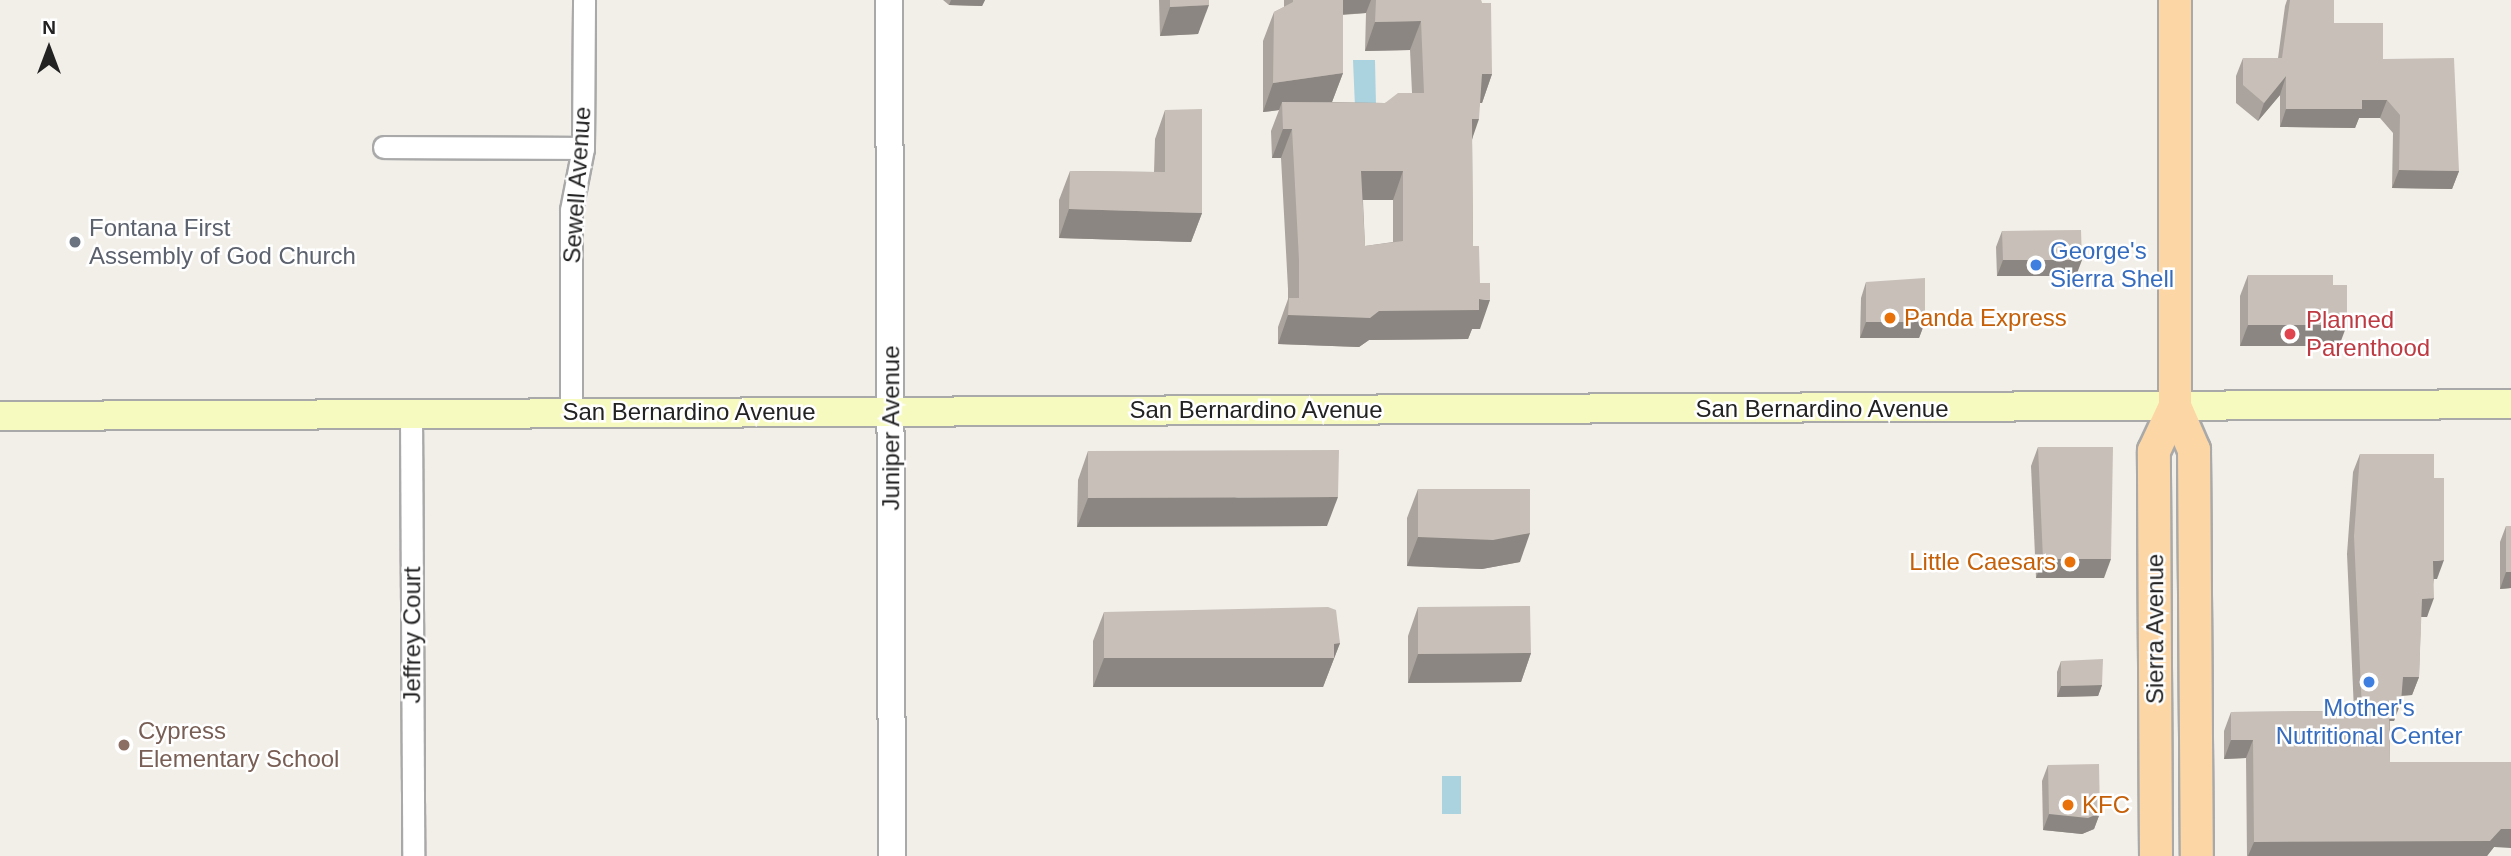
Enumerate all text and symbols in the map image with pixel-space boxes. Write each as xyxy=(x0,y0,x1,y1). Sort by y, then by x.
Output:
north arrow xyxy=(14,14,84,84)
text: N xyxy=(42,17,56,38)
street label: Sewell Avenue xyxy=(557,105,597,265)
place label: Fontana First Assembly of God Church xyxy=(89,214,356,270)
marker: Fontana First Assembly of God Church xyxy=(67,234,83,250)
place label: George's Sierra Shell xyxy=(2050,237,2174,293)
marker: George's Sierra Shell xyxy=(2028,257,2044,273)
place label: Panda Express xyxy=(1904,304,2067,332)
place label: Planned Parenthood xyxy=(2306,306,2430,362)
marker: Panda Express xyxy=(1882,310,1898,326)
marker: Planned Parenthood xyxy=(2280,324,2300,344)
street label: Juniper Avenue xyxy=(877,345,905,511)
street label: San Bernardino Avenue xyxy=(1695,395,1949,423)
street label: San Bernardino Avenue xyxy=(1129,396,1383,424)
street label: San Bernardino Avenue xyxy=(562,398,816,426)
place label: Little Caesars xyxy=(1909,548,2056,576)
street label: Sierra Avenue xyxy=(2141,553,2169,705)
marker: Little Caesars xyxy=(2062,554,2078,570)
street label: Jeffrey Court xyxy=(398,567,426,703)
marker: Mother's Nutritional Center xyxy=(2361,674,2377,690)
place label: Mother's Nutritional Center xyxy=(2276,694,2462,750)
place label: Cypress Elementary School xyxy=(138,717,339,773)
marker: Cypress Elementary School xyxy=(116,737,132,753)
place label: KFC xyxy=(2082,791,2130,819)
marker: KFC xyxy=(2060,797,2076,813)

